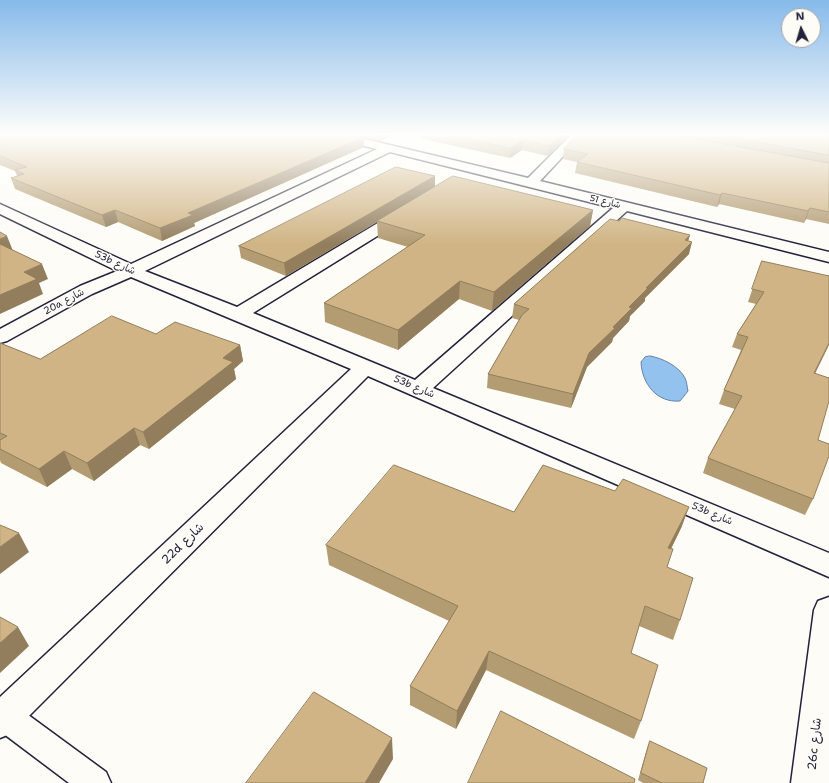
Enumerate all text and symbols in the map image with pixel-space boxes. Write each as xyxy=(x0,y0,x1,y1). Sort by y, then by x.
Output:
north arrow xyxy=(781,8,821,48)
text: N xyxy=(795,9,805,24)
street label: شارع 51 xyxy=(588,193,622,211)
street label: 53b شارع xyxy=(93,248,137,278)
street label: 20a شارع xyxy=(41,286,87,318)
street label: 53b شارع xyxy=(392,373,436,401)
street label: 53b شارع xyxy=(690,500,734,528)
street label: 22d شارع xyxy=(159,520,207,568)
street label: 26c شارع xyxy=(805,717,825,771)

